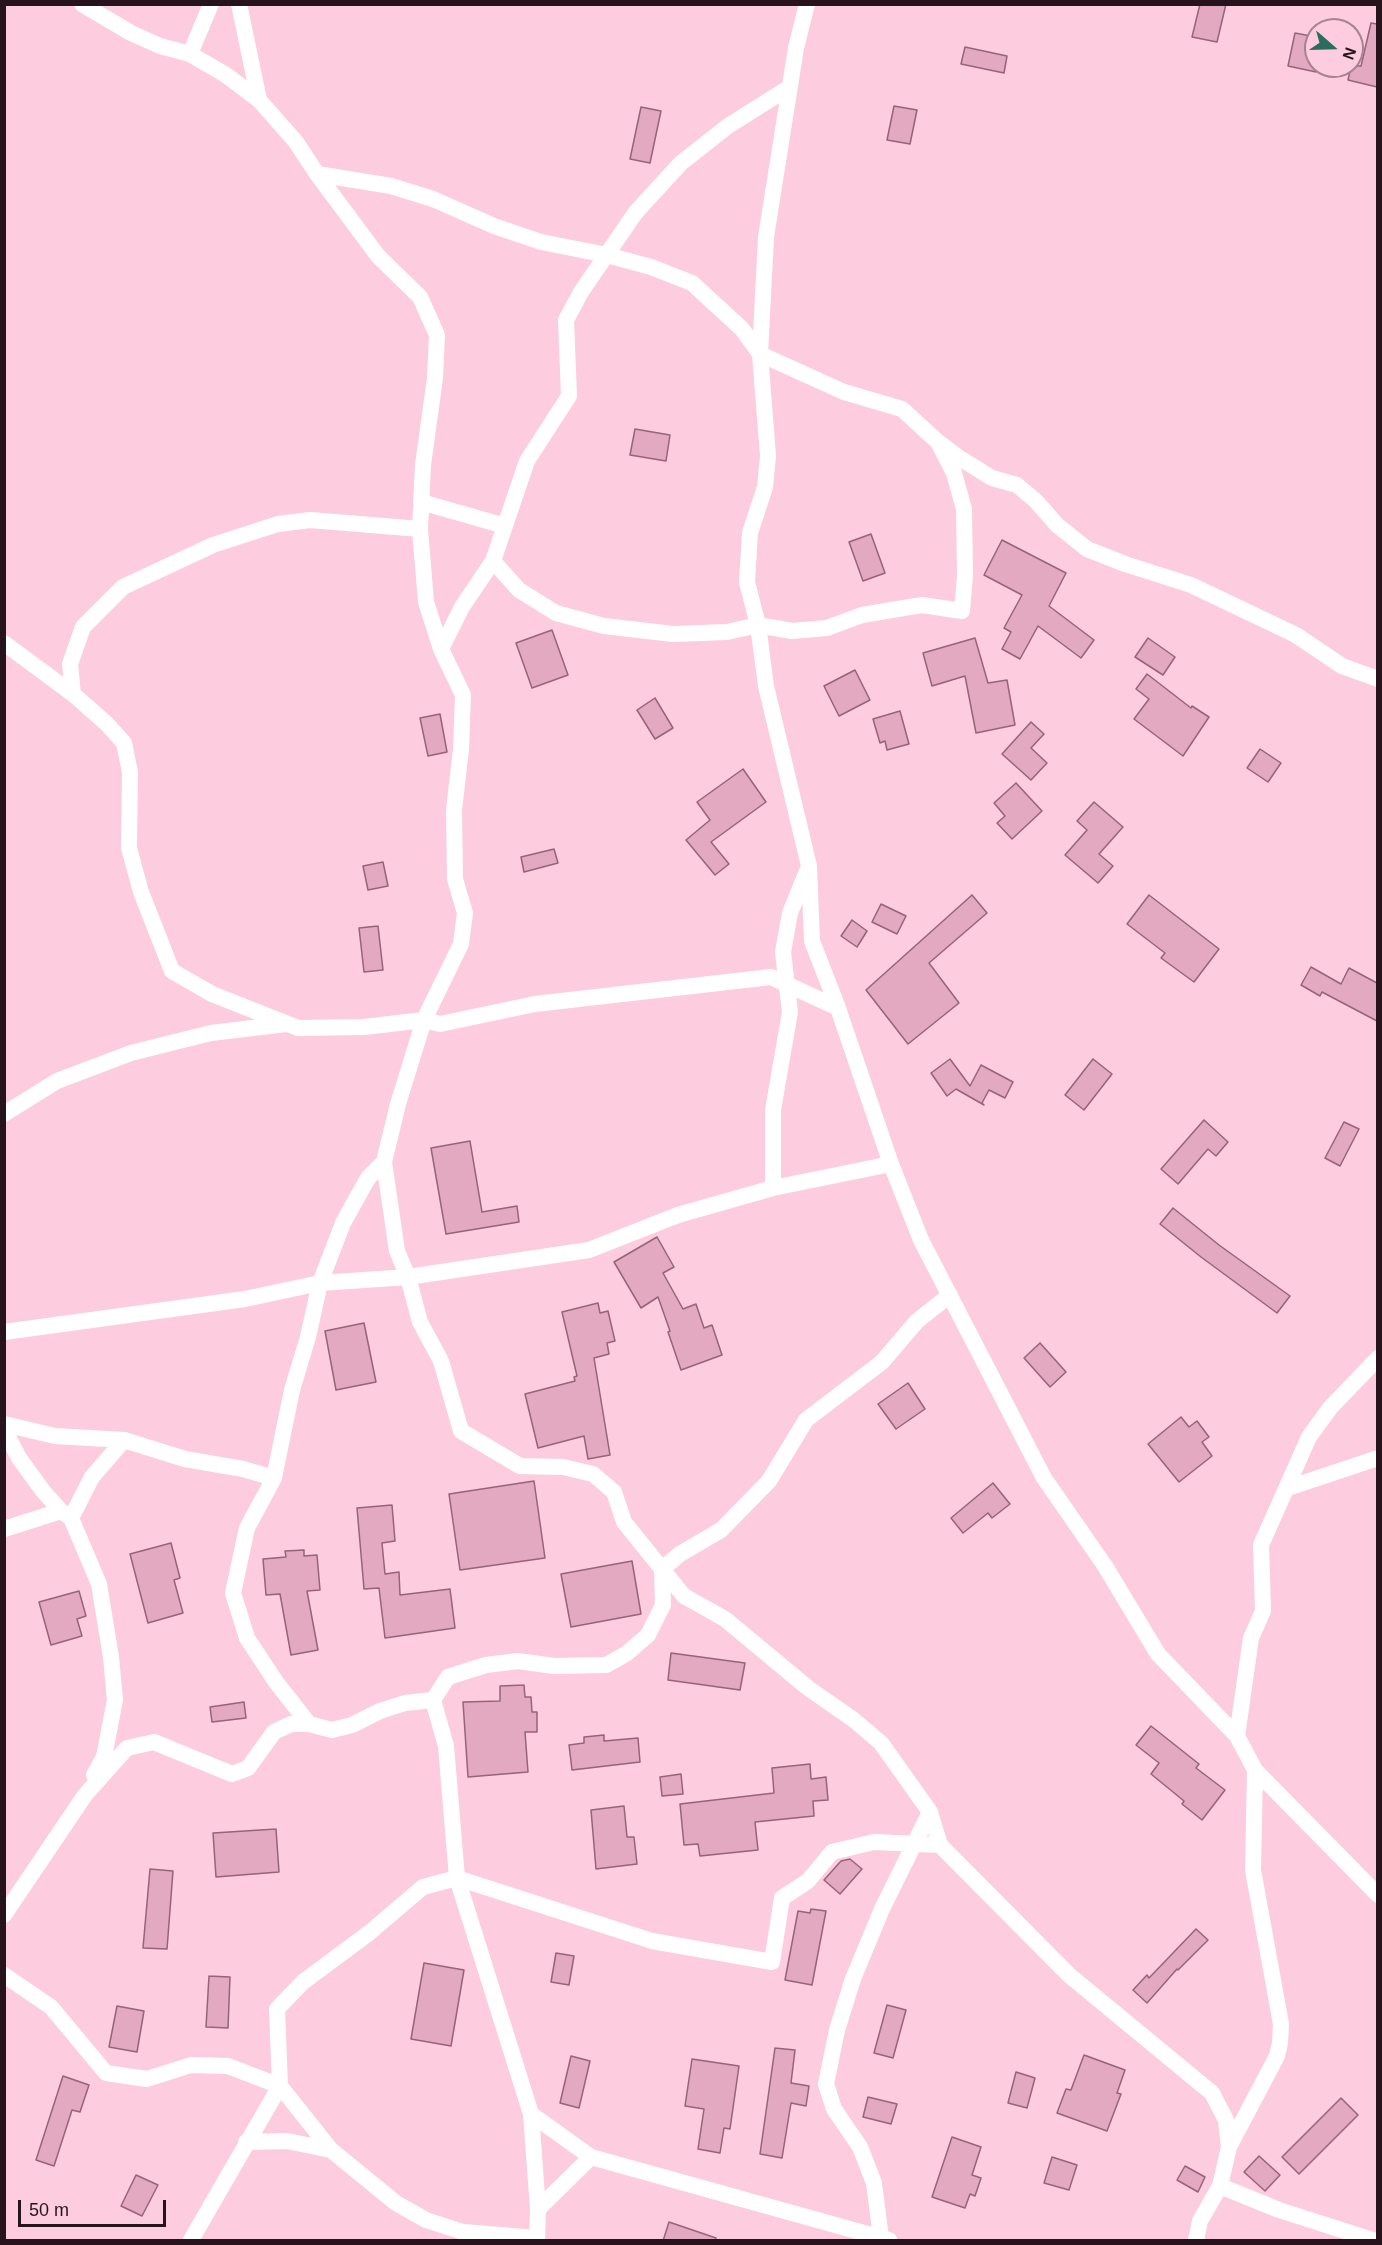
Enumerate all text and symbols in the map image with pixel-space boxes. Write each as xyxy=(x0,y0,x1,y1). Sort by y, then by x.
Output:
north arrow xyxy=(1304,18,1364,78)
text: N xyxy=(1340,45,1359,62)
scale bar xyxy=(21,2188,170,2226)
text: 50 m xyxy=(29,2200,69,2220)

